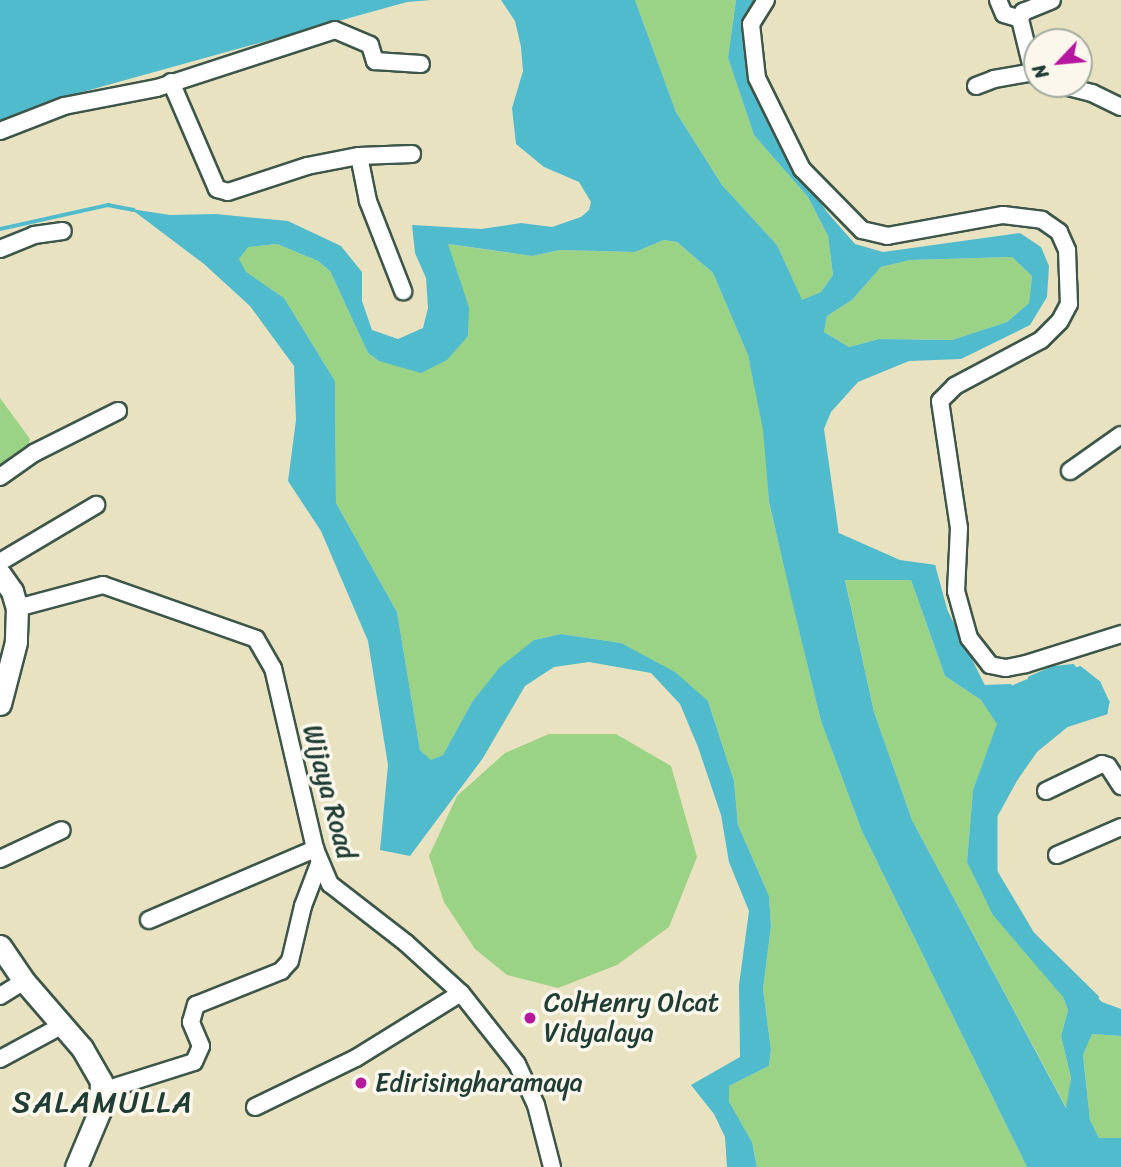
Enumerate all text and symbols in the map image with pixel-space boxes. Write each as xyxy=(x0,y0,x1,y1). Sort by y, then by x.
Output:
north arrow xyxy=(1023,28,1093,98)
text: N xyxy=(1023,58,1058,85)
street label: Wijaya Road xyxy=(296,721,362,863)
place label: ColHenry Olcat Vidyalaya xyxy=(544,987,718,1048)
marker: ColHenry Olcat Vidyalaya xyxy=(522,1010,538,1026)
place label: Edirisingharamaya xyxy=(375,1067,583,1099)
marker: Edirisingharamaya xyxy=(353,1075,369,1091)
district label: SALAMULLA xyxy=(14,1084,192,1120)

